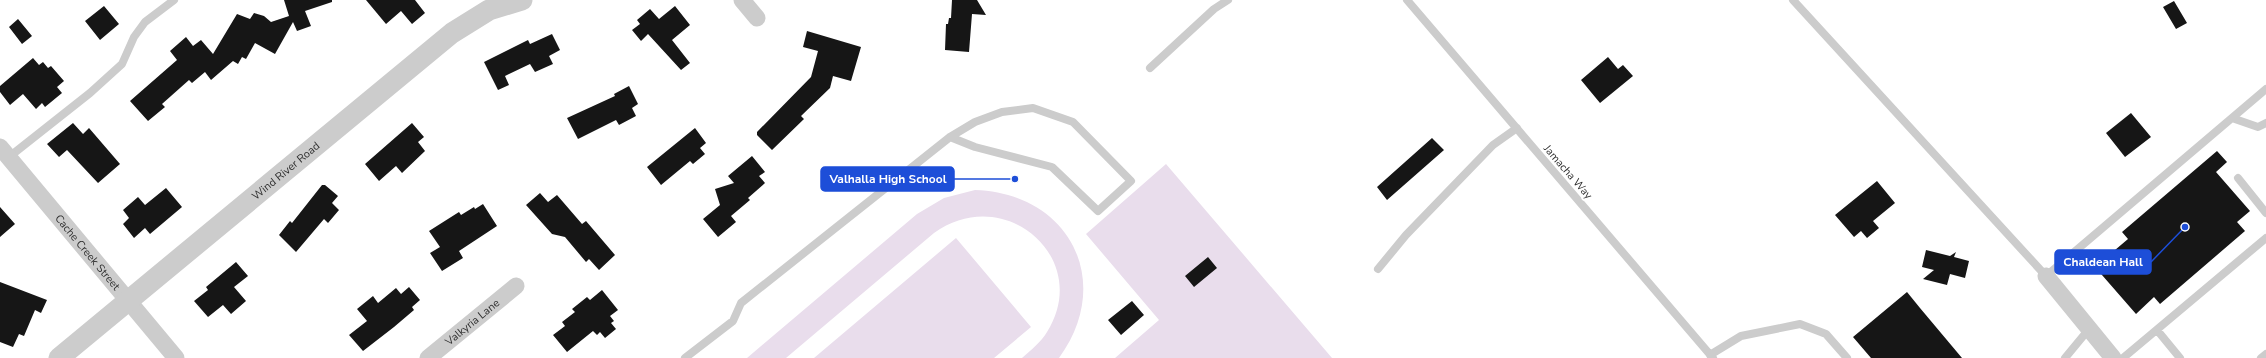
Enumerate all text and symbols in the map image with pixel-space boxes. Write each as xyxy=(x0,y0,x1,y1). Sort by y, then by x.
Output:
street label: Wind River Road xyxy=(248,138,323,203)
street label: Jamacha Way xyxy=(1540,141,1596,203)
callout: Valhalla High School xyxy=(821,167,954,191)
text: Valhalla High School xyxy=(828,171,947,187)
street label: Cache Creek Street xyxy=(52,211,124,293)
callout: Chaldean Hall xyxy=(2055,250,2151,274)
text: Chaldean Hall xyxy=(2063,254,2143,270)
street label: Valkyria Lane xyxy=(441,295,503,349)

